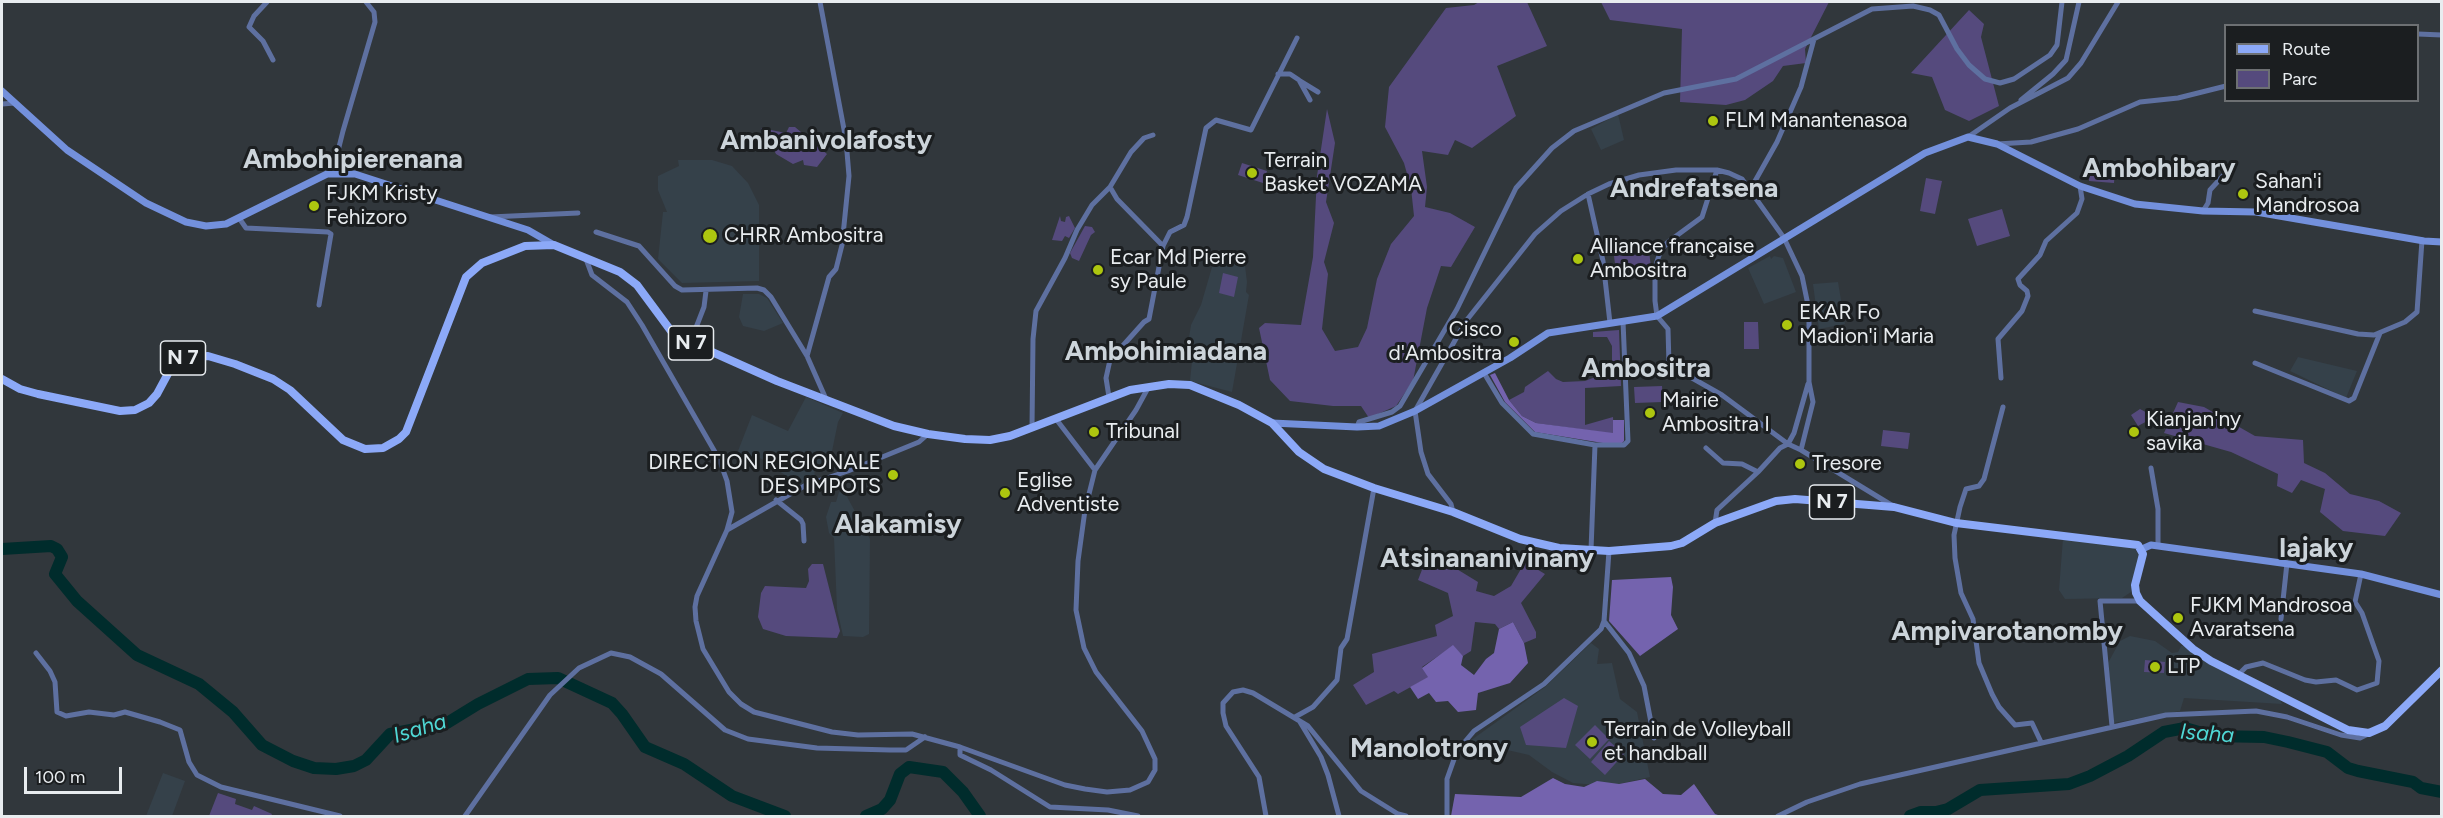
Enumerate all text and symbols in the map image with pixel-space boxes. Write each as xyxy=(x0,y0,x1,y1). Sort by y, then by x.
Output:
legend xyxy=(2224,24,2419,102)
text: Route xyxy=(2282,38,2330,60)
text: Parc xyxy=(2282,68,2317,90)
place label: FLM Manantenasoa xyxy=(1725,108,1907,134)
marker: FLM Manantenasoa xyxy=(1706,114,1720,128)
district label: Ambanivolafosty xyxy=(720,125,932,157)
district label: Ambohipierenana xyxy=(243,144,463,176)
place label: Terrain Basket VOZAMA xyxy=(1264,148,1422,198)
district label: Ambohibary xyxy=(2082,153,2236,185)
marker: Terrain Basket VOZAMA xyxy=(1245,166,1259,180)
place label: Sahan'i Mandrosoa xyxy=(2255,169,2359,219)
district label: Andrefatsena xyxy=(1610,173,1778,205)
place label: FJKM Kristy Fehizoro xyxy=(326,181,437,231)
marker: Sahan'i Mandrosoa xyxy=(2236,187,2250,201)
marker: FJKM Kristy Fehizoro xyxy=(307,199,321,213)
place label: CHRR Ambositra xyxy=(724,223,883,249)
marker: CHRR Ambositra xyxy=(701,227,719,245)
place label: Alliance française Ambositra xyxy=(1590,234,1754,284)
place label: Ecar Md Pierre sy Paule xyxy=(1110,245,1246,295)
marker: Alliance française Ambositra xyxy=(1571,252,1585,266)
marker: Ecar Md Pierre sy Paule xyxy=(1091,263,1105,277)
place label: EKAR Fo Madion'i Maria xyxy=(1799,300,1934,350)
place label: Cisco d'Ambositra xyxy=(1389,317,1502,367)
marker: EKAR Fo Madion'i Maria xyxy=(1780,318,1794,332)
road number: N 7 xyxy=(668,326,714,360)
marker: Cisco d'Ambositra xyxy=(1507,335,1521,349)
district label: Ambohimiadana xyxy=(1065,336,1267,368)
road number: N 7 xyxy=(160,341,206,375)
district label: Ambositra xyxy=(1581,353,1711,385)
place label: Mairie Ambositra I xyxy=(1662,388,1770,438)
marker: Mairie Ambositra I xyxy=(1643,406,1657,420)
place label: Kianjan'ny savika xyxy=(2146,407,2241,457)
place label: Tribunal xyxy=(1106,419,1180,445)
marker: Tribunal xyxy=(1087,425,1101,439)
marker: Kianjan'ny savika xyxy=(2127,425,2141,439)
place label: DIRECTION REGIONALE DES IMPOTS xyxy=(648,450,881,500)
place label: Tresore xyxy=(1812,451,1882,477)
marker: Tresore xyxy=(1793,457,1807,471)
marker: DIRECTION REGIONALE DES IMPOTS xyxy=(886,468,900,482)
place label: Eglise Adventiste xyxy=(1017,468,1119,518)
road number: N 7 xyxy=(1810,485,1854,519)
marker: Eglise Adventiste xyxy=(998,486,1012,500)
district label: Alakamisy xyxy=(834,509,962,541)
district label: Iajaky xyxy=(2279,533,2353,565)
district label: Atsinananivinany xyxy=(1380,543,1594,575)
place label: FJKM Mandrosoa Avaratsena xyxy=(2190,593,2352,643)
marker: FJKM Mandrosoa Avaratsena xyxy=(2171,611,2185,625)
district label: Ampivarotanomby xyxy=(1891,616,2123,648)
place label: LTP xyxy=(2167,654,2200,680)
marker: LTP xyxy=(2148,660,2162,674)
water label: Isaha xyxy=(390,708,450,750)
place label: Terrain de Volleyball et handball xyxy=(1604,717,1791,767)
water label: Isaha xyxy=(2179,719,2235,749)
district label: Manolotrony xyxy=(1350,733,1508,765)
marker: Terrain de Volleyball et handball xyxy=(1585,735,1599,749)
scale bar xyxy=(27,755,124,793)
text: 100 m xyxy=(35,766,85,788)

